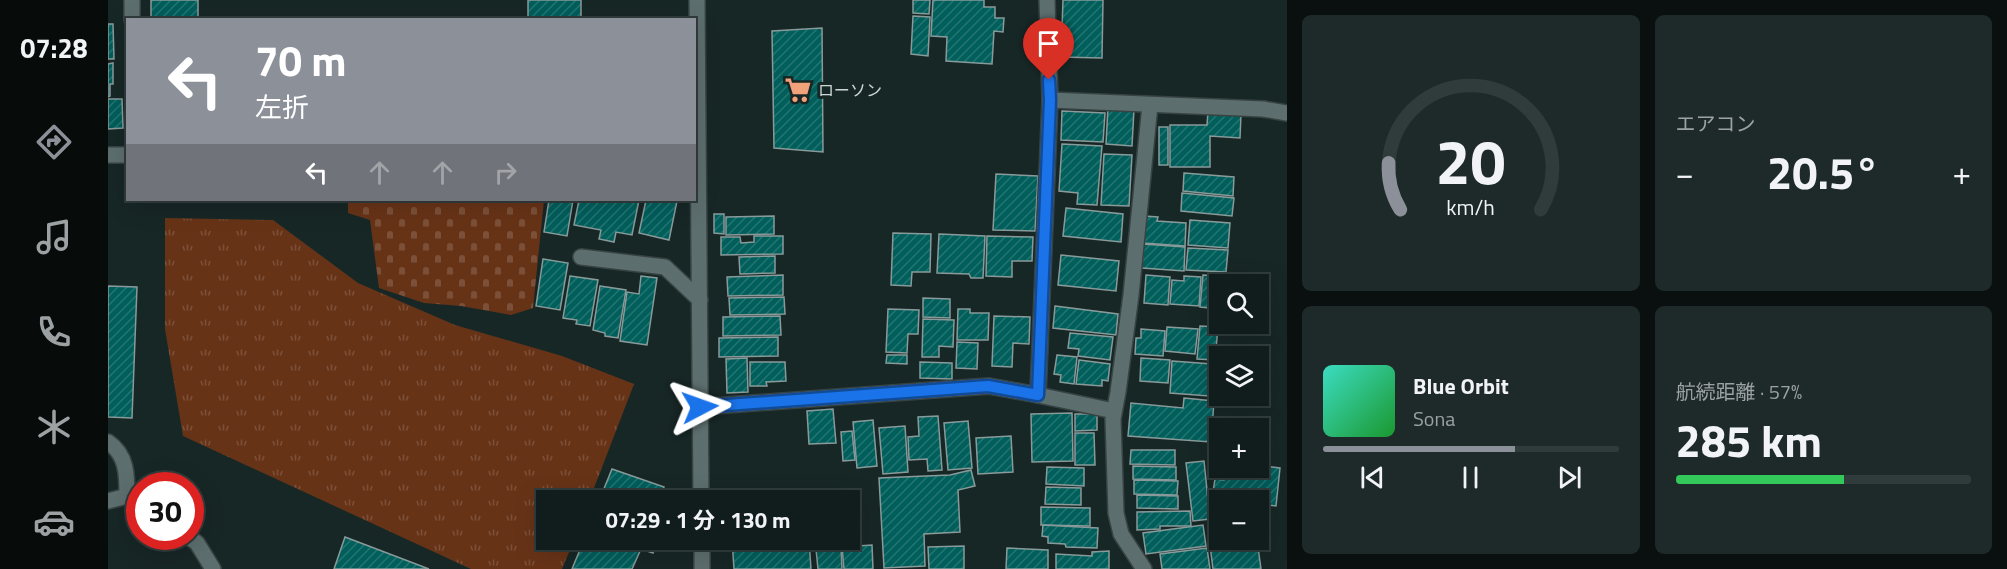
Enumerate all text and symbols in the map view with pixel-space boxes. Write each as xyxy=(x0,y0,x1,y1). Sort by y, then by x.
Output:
pin xyxy=(1023,18,1074,80)
text: 07:28 xyxy=(20,27,88,68)
icon: arrive xyxy=(1032,27,1065,60)
text: 70 m xyxy=(255,28,347,92)
icon: left xyxy=(156,42,234,120)
supermarket icon: ローソン xyxy=(783,75,813,105)
place label: ローソン xyxy=(818,78,882,102)
text: 左折 xyxy=(255,86,309,127)
text: エアコン xyxy=(1676,108,1756,139)
text: 20 xyxy=(1436,113,1506,208)
icon: directions xyxy=(33,121,75,163)
text: 20.5° xyxy=(1767,138,1879,206)
text: − xyxy=(1676,148,1694,198)
text: + xyxy=(1953,148,1971,198)
icon: left xyxy=(300,156,333,189)
icon: ahead xyxy=(363,156,396,189)
icon: ahead xyxy=(426,156,459,189)
icon: right xyxy=(489,156,522,189)
text: km/h xyxy=(1446,191,1495,223)
icon: music xyxy=(33,216,75,258)
map controls xyxy=(1209,274,1269,550)
button: search xyxy=(1209,274,1269,334)
icon: phone xyxy=(33,311,75,353)
button: layers xyxy=(1209,346,1269,406)
text: Blue Orbit xyxy=(1413,369,1509,403)
position arrow xyxy=(668,375,732,439)
text: 航続距離 · 57% xyxy=(1676,376,1802,407)
text: Sona xyxy=(1413,403,1455,434)
icon: climate xyxy=(33,406,75,448)
text: 285 km xyxy=(1676,406,1822,474)
button: + xyxy=(1209,418,1269,478)
icon: previous xyxy=(1356,461,1389,494)
icon: pause xyxy=(1454,461,1487,494)
icon: next xyxy=(1553,461,1586,494)
speed limit sign: 30 xyxy=(126,472,204,550)
button: − xyxy=(1209,490,1269,550)
icon: car xyxy=(33,501,75,543)
text: 07:29 · 1 分 · 130 m xyxy=(606,503,790,537)

